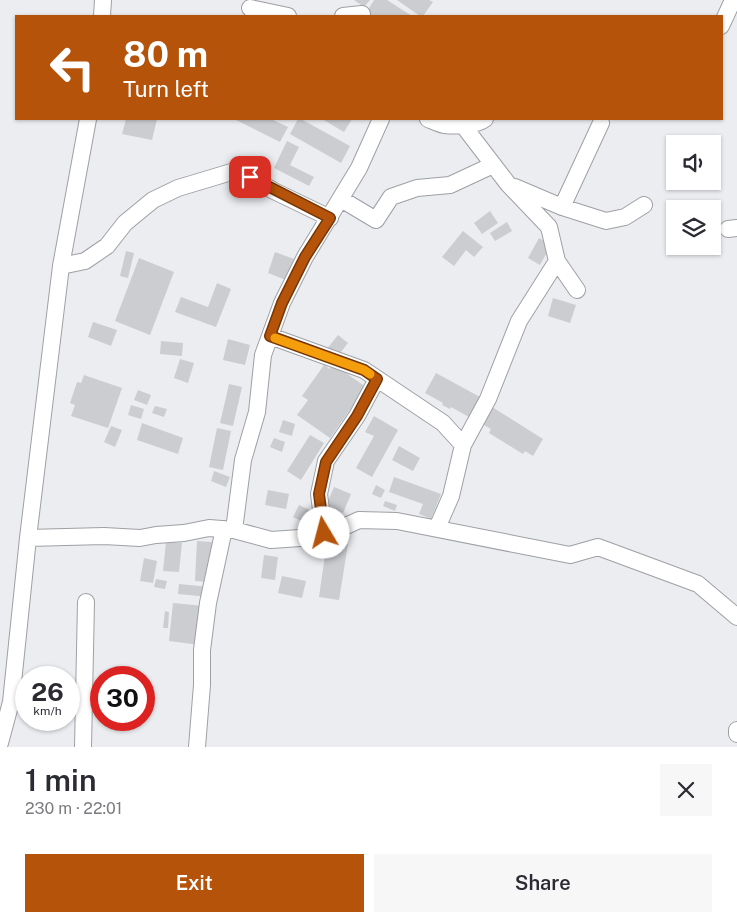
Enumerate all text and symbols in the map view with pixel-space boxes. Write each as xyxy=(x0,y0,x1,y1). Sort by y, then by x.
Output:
text: 80 m xyxy=(123,34,208,75)
icon: left xyxy=(40,35,105,100)
text: Turn left xyxy=(123,76,209,102)
map controls xyxy=(666,135,721,255)
button: sound xyxy=(666,135,721,190)
pin xyxy=(229,156,271,198)
icon: arrive xyxy=(236,163,264,191)
button: layers xyxy=(666,200,721,255)
position arrow xyxy=(297,506,349,558)
speed limit sign: 30 xyxy=(90,666,155,731)
text: 26 xyxy=(31,677,64,707)
text: km/h xyxy=(33,704,62,718)
text: 1 min xyxy=(25,762,96,798)
button: close xyxy=(660,764,712,816)
text: 230 m · 22:01 xyxy=(25,799,122,818)
button: Exit xyxy=(25,854,364,912)
button: Share xyxy=(374,854,712,912)

